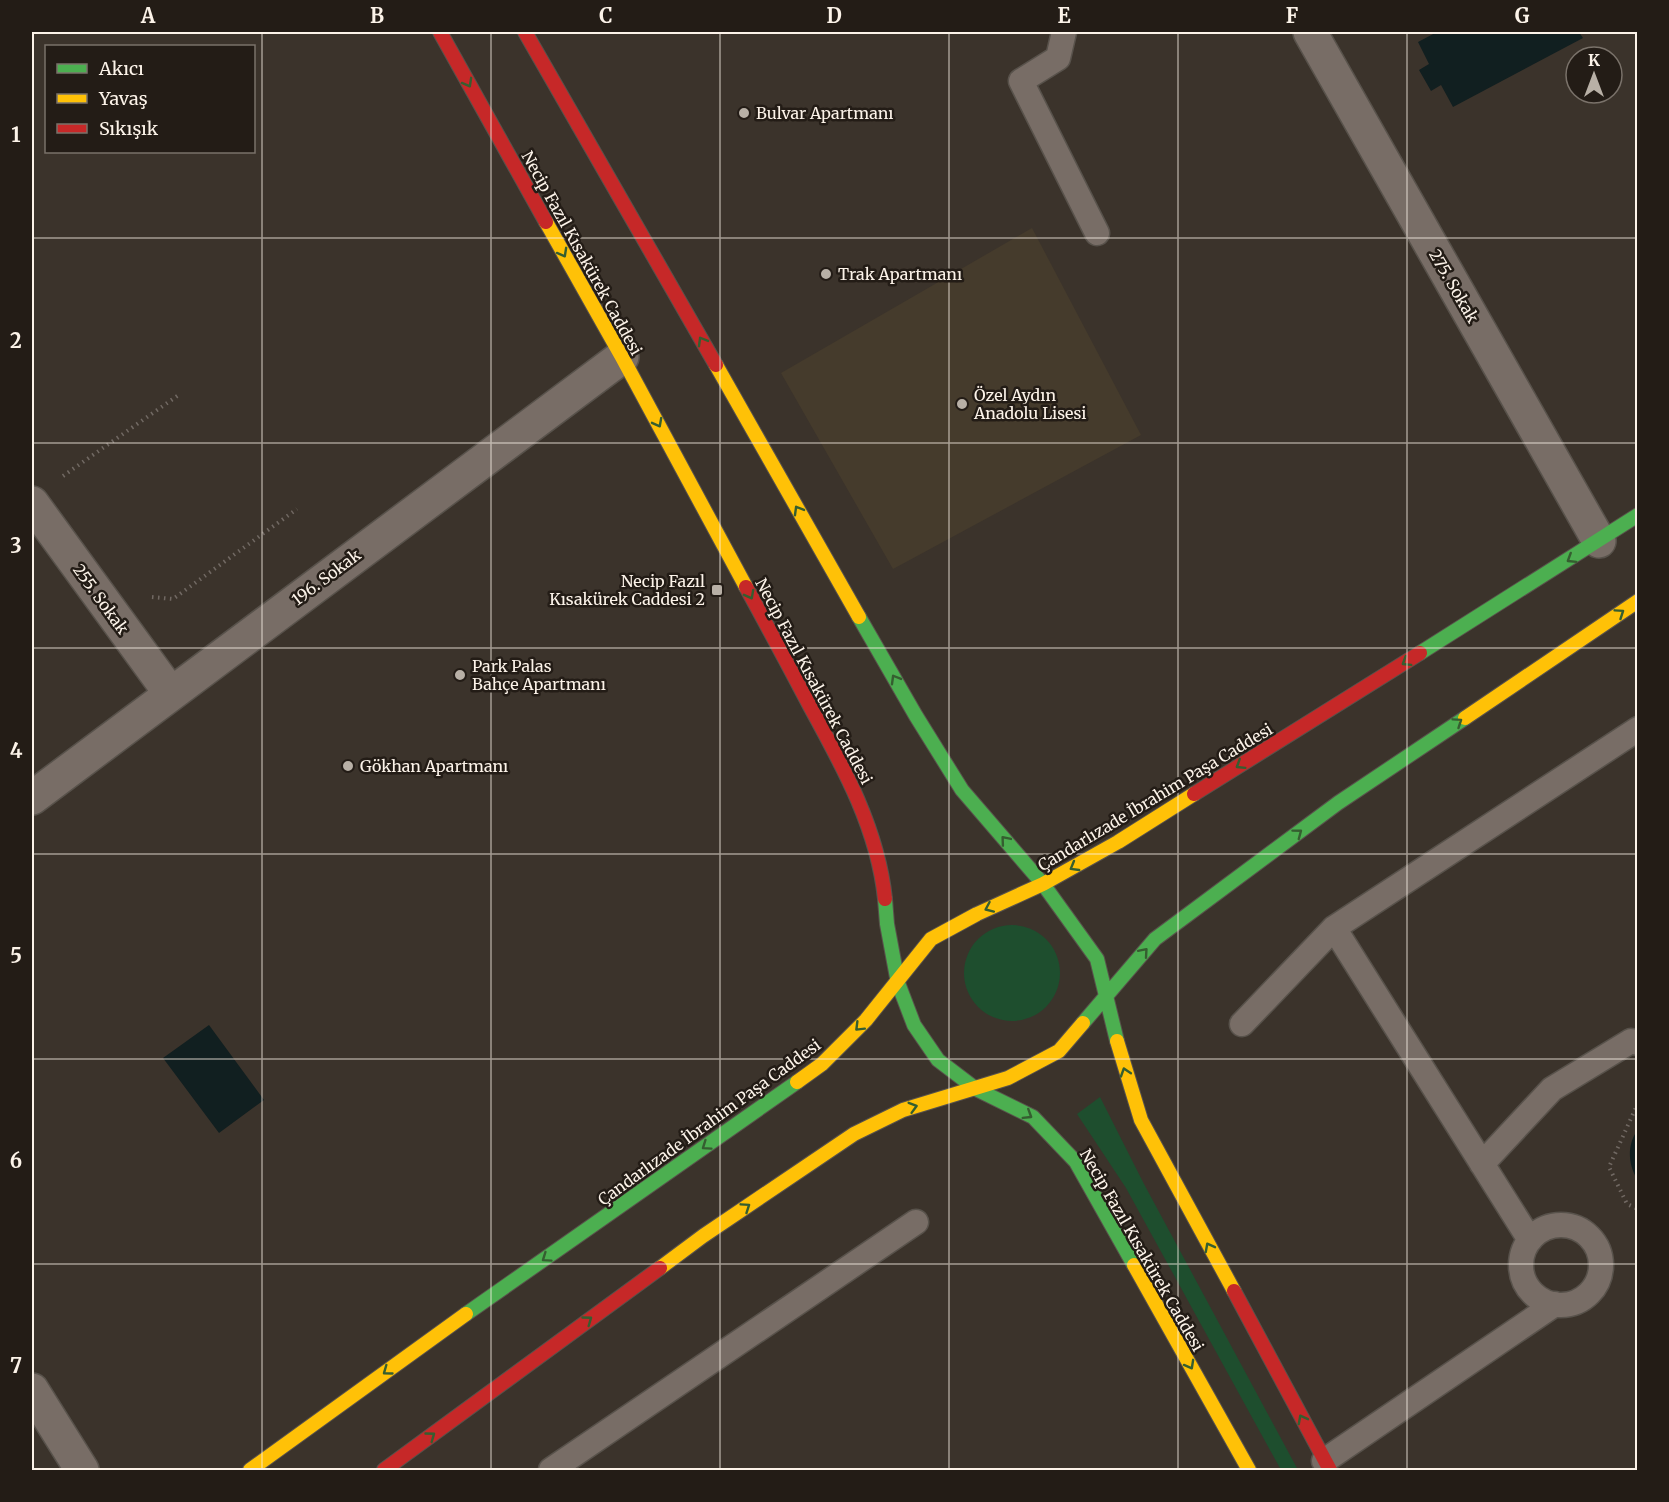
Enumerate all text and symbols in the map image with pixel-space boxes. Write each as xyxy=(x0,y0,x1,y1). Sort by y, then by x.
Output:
text: A xyxy=(140,3,156,28)
text: B xyxy=(370,3,384,28)
text: C xyxy=(599,3,613,28)
text: D xyxy=(826,3,842,28)
text: E xyxy=(1057,3,1071,28)
text: F xyxy=(1286,3,1299,28)
text: G xyxy=(1515,3,1530,28)
legend xyxy=(45,45,255,153)
north arrow xyxy=(1564,45,1624,105)
text: K xyxy=(1588,50,1600,70)
text: Akıcı xyxy=(98,57,144,80)
one-way arrow xyxy=(461,76,472,87)
text: Yavaş xyxy=(98,87,148,110)
place label: Bulvar Apartmanı xyxy=(756,103,894,123)
marker: Bulvar Apartmanı xyxy=(737,106,751,120)
text: Sıkışık xyxy=(99,117,159,140)
text: 1 xyxy=(11,122,21,147)
street label: Necip Fazıl Kısakürek Caddesi xyxy=(517,147,647,359)
street label: 275. Sokak xyxy=(1425,246,1484,327)
one-way arrow xyxy=(556,247,567,257)
place label: Trak Apartmanı xyxy=(838,264,962,284)
marker: Trak Apartmanı xyxy=(819,267,833,281)
text: 2 xyxy=(10,328,22,353)
one-way arrow xyxy=(697,337,709,347)
place label: Özel Aydın Anadolu Lisesi xyxy=(973,385,1086,423)
marker: Özel Aydın Anadolu Lisesi xyxy=(955,397,969,411)
one-way arrow xyxy=(651,417,662,428)
one-way arrow xyxy=(794,506,806,516)
text: 3 xyxy=(10,533,22,558)
street label: 196. Sokak xyxy=(288,544,365,609)
one-way arrow xyxy=(1567,551,1577,563)
street label: 255. Sokak xyxy=(69,560,134,639)
place label: Necip Fazıl Kısakürek Caddesi 2 xyxy=(549,571,705,609)
street label: Necip Fazıl Kısakürek Caddesi xyxy=(751,575,877,787)
marker: Necip Fazıl Kısakürek Caddesi 2 xyxy=(710,583,724,597)
one-way arrow xyxy=(743,589,754,599)
one-way arrow xyxy=(1613,609,1624,620)
one-way arrow xyxy=(1402,654,1412,666)
place label: Park Palas Bahçe Apartmanı xyxy=(472,656,606,694)
marker: Park Palas Bahçe Apartmanı xyxy=(453,668,467,682)
one-way arrow xyxy=(891,675,902,686)
one-way arrow xyxy=(1452,718,1463,729)
street label: Çandarlızade İbrahim Paşa Caddesi xyxy=(1034,719,1276,875)
text: 4 xyxy=(10,738,23,763)
place label: Gökhan Apartmanı xyxy=(360,756,508,776)
one-way arrow xyxy=(1236,758,1246,770)
marker: Gökhan Apartmanı xyxy=(341,759,355,773)
one-way arrow xyxy=(1291,829,1302,840)
one-way arrow xyxy=(1001,836,1012,847)
one-way arrow xyxy=(1070,860,1080,871)
one-way arrow xyxy=(985,901,996,913)
text: 5 xyxy=(10,943,22,968)
one-way arrow xyxy=(1137,948,1148,959)
one-way arrow xyxy=(856,1020,867,1031)
street label: Çandarlızade İbrahim Paşa Caddesi xyxy=(594,1034,824,1210)
one-way arrow xyxy=(1120,1067,1132,1078)
one-way arrow xyxy=(907,1102,918,1114)
one-way arrow xyxy=(1022,1108,1032,1120)
one-way arrow xyxy=(701,1139,712,1150)
street label: Necip Fazıl Kısakürek Caddesi xyxy=(1076,1145,1208,1355)
text: 6 xyxy=(10,1148,22,1173)
one-way arrow xyxy=(740,1202,750,1214)
one-way arrow xyxy=(1205,1243,1216,1254)
one-way arrow xyxy=(542,1251,553,1262)
one-way arrow xyxy=(581,1317,592,1328)
text: 7 xyxy=(10,1353,22,1378)
one-way arrow xyxy=(1183,1359,1195,1369)
one-way arrow xyxy=(382,1363,393,1374)
one-way arrow xyxy=(1298,1415,1309,1425)
one-way arrow xyxy=(424,1432,435,1443)

